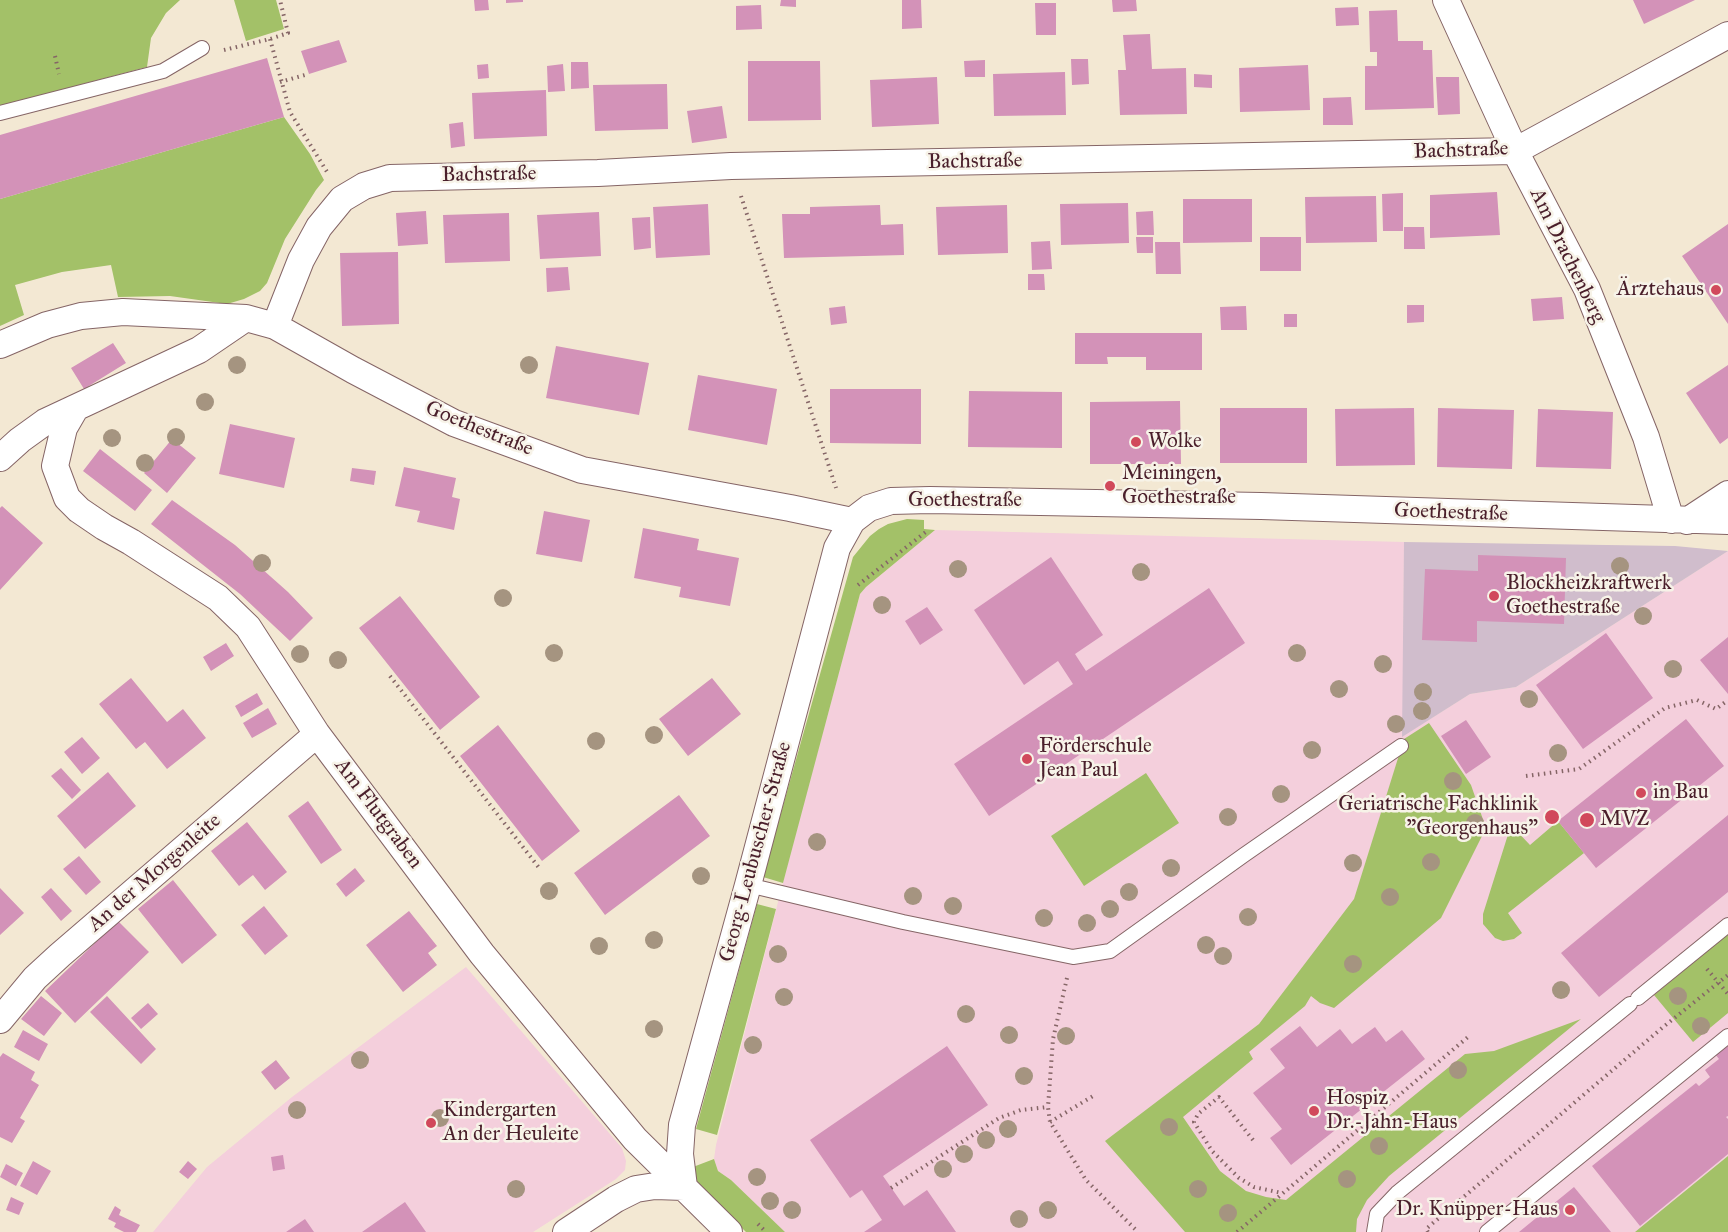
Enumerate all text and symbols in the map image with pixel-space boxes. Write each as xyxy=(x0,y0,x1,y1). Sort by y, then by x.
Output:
street label: Bachstraße xyxy=(1413,137,1509,165)
street label: Bachstraße xyxy=(927,149,1023,175)
street label: Bachstraße xyxy=(441,162,537,188)
street label: Am Drachenberg xyxy=(1524,185,1610,327)
place label: Ärztehaus xyxy=(1617,277,1704,303)
marker: Ärztehaus xyxy=(1709,283,1723,297)
street label: Goethestraße xyxy=(421,396,537,462)
place label: Wolke xyxy=(1148,429,1202,455)
marker: Wolke xyxy=(1129,435,1143,449)
place label: Meiningen, Goethestraße xyxy=(1122,461,1236,511)
marker: Meiningen, Goethestraße xyxy=(1103,479,1117,493)
street label: Goethestraße xyxy=(908,488,1022,514)
street label: Goethestraße xyxy=(1394,498,1508,528)
place label: Blockheizkraftwerk Goethestraße xyxy=(1506,571,1671,621)
marker: Blockheizkraftwerk Goethestraße xyxy=(1487,589,1501,603)
place label: Förderschule Jean Paul xyxy=(1039,734,1152,784)
street label: Georg-Leubuscher-Straße xyxy=(714,739,798,965)
marker: Förderschule Jean Paul xyxy=(1020,752,1034,766)
street label: Am Flutgraben xyxy=(328,754,428,874)
place label: in Bau xyxy=(1653,780,1709,806)
marker: in Bau xyxy=(1634,786,1648,800)
place label: Geriatrische Fachklinik "Georgenhaus" xyxy=(1338,792,1538,842)
place label: MVZ xyxy=(1600,807,1649,833)
street label: An der Morgenleite xyxy=(83,808,227,938)
marker: Geriatrische Fachklinik "Georgenhaus" xyxy=(1543,808,1561,826)
marker: MVZ xyxy=(1578,811,1596,829)
place label: Hospiz Dr.-Jahn-Haus xyxy=(1326,1086,1457,1136)
place label: Kindergarten An der Heuleite xyxy=(443,1098,579,1148)
marker: Hospiz Dr.-Jahn-Haus xyxy=(1307,1104,1321,1118)
marker: Kindergarten An der Heuleite xyxy=(424,1116,438,1130)
place label: Dr. Knüpper-Haus xyxy=(1396,1197,1558,1223)
marker: Dr. Knüpper-Haus xyxy=(1563,1203,1577,1217)

